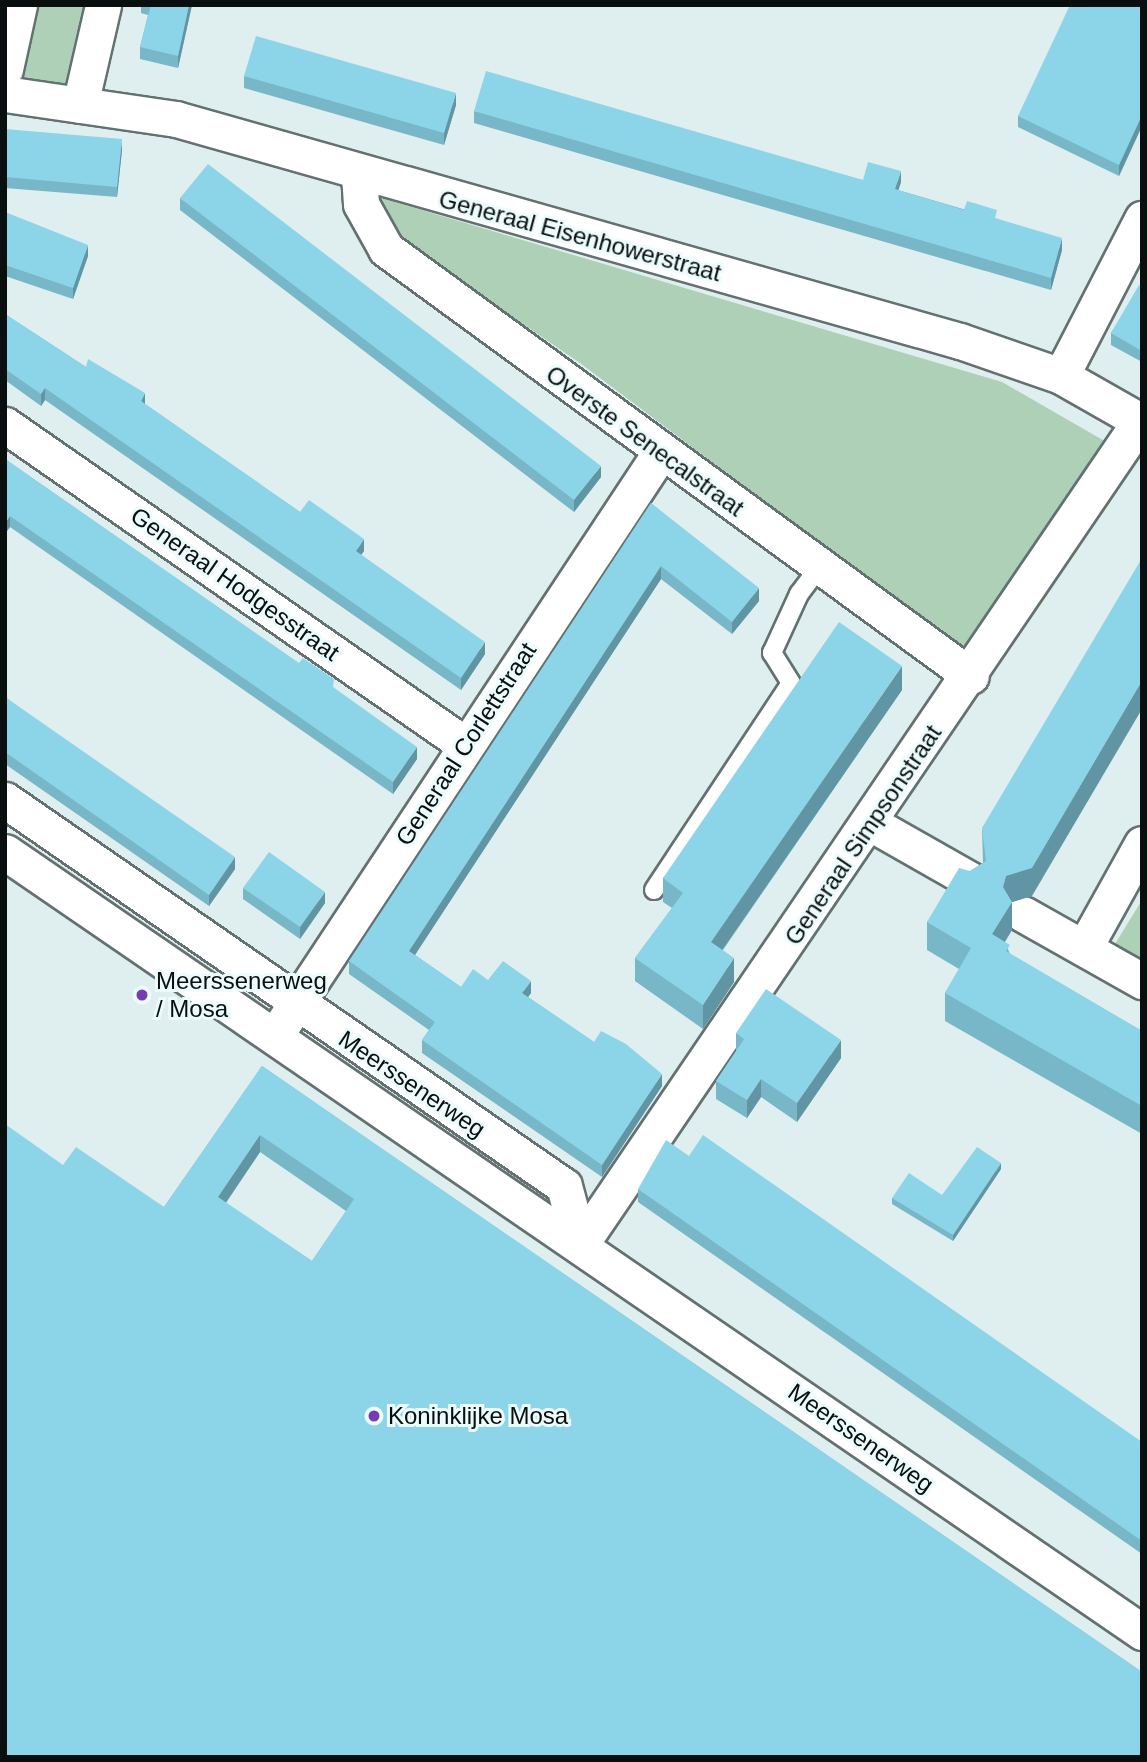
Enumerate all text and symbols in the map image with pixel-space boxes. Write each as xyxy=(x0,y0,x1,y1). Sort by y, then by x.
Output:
street label: Generaal Eisenhowerstraat xyxy=(436,184,724,288)
street label: Overste Senecalstraat xyxy=(540,360,750,522)
street label: Generaal Hodgesstraat xyxy=(125,501,345,667)
street label: Generaal Corlettstraat xyxy=(390,637,542,851)
street label: Generaal Simpsonstraat xyxy=(779,720,947,950)
place label: Meerssenerweg / Mosa xyxy=(156,967,327,1023)
marker: Meerssenerweg / Mosa xyxy=(134,987,150,1003)
street label: Meerssenerweg xyxy=(333,1024,491,1144)
street label: Meerssenerweg xyxy=(783,1377,939,1499)
place label: Koninklijke Mosa xyxy=(388,1402,568,1430)
marker: Koninklijke Mosa xyxy=(366,1408,382,1424)

